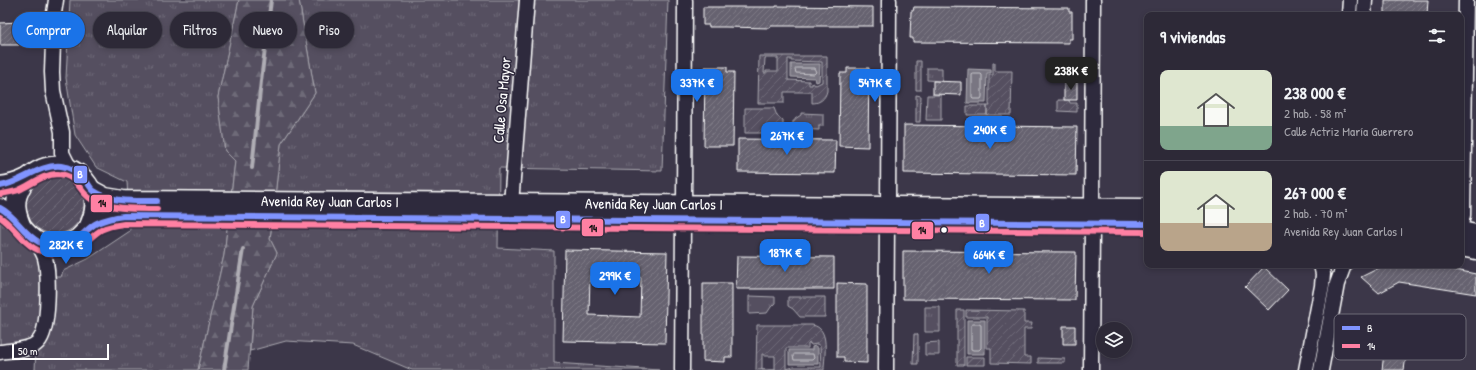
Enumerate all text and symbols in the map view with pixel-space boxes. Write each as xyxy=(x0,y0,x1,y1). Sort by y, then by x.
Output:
chip: Comprar xyxy=(12,12,85,48)
chip: Alquilar xyxy=(93,12,162,48)
chip: Filtros xyxy=(170,12,231,48)
chip: Nuevo xyxy=(239,12,297,48)
chip: Piso xyxy=(305,12,354,48)
text: 9 viviendas xyxy=(1160,25,1226,48)
icon: filters xyxy=(1426,25,1448,47)
street label: Calle Osa Mayor xyxy=(487,56,516,144)
pin: 238K € xyxy=(1038,57,1104,91)
text: 238K € xyxy=(1054,61,1088,79)
pin: 337K € xyxy=(664,69,730,103)
pin: 547K € xyxy=(842,69,908,103)
text: 337K € xyxy=(680,73,714,91)
text: 547K € xyxy=(859,73,891,91)
text: 238 000 € xyxy=(1284,81,1346,104)
icon: home xyxy=(1192,86,1240,134)
text: 2 hab. · 58 m² xyxy=(1284,104,1346,122)
pin: 240K € xyxy=(957,116,1023,150)
text: 240K € xyxy=(974,120,1006,138)
pin: 267K € xyxy=(754,122,820,156)
text: Calle Actriz María Guerrero xyxy=(1284,122,1413,140)
text: 267K € xyxy=(770,126,804,144)
line badge: B xyxy=(73,165,88,184)
text: B xyxy=(77,167,83,181)
text: 267 000 € xyxy=(1284,181,1346,204)
icon: home xyxy=(1192,187,1240,235)
street label: Avenida Rey Juan Carlos I xyxy=(261,190,399,212)
street label: Avenida Rey Juan Carlos I xyxy=(585,193,723,215)
line badge: 14 xyxy=(90,194,113,213)
text: 14 xyxy=(98,196,106,210)
text: 2 hab. · 70 m² xyxy=(1284,204,1347,222)
line badge: B xyxy=(555,210,571,229)
text: B xyxy=(560,212,566,226)
line badge: B xyxy=(975,213,990,232)
text: B xyxy=(979,216,985,230)
line badge: 14 xyxy=(581,218,604,237)
text: 14 xyxy=(589,221,597,235)
line badge: 14 xyxy=(911,221,934,240)
text: Avenida Rey Juan Carlos I xyxy=(1284,222,1403,240)
text: 14 xyxy=(918,223,926,237)
unlabelled marker xyxy=(939,225,949,235)
pin: 282K € xyxy=(33,231,99,265)
text: 282K € xyxy=(49,235,83,253)
pin: 187K € xyxy=(752,239,818,273)
pin: 664K € xyxy=(956,241,1022,275)
text: 187K € xyxy=(769,243,801,261)
text: 664K € xyxy=(973,245,1005,263)
pin: 299K € xyxy=(582,262,648,296)
text: 299K € xyxy=(599,266,631,284)
legend xyxy=(1334,314,1466,360)
text: B xyxy=(1367,321,1373,335)
map controls xyxy=(1096,322,1132,358)
button: layers xyxy=(1096,322,1132,358)
text: 14 xyxy=(1367,339,1375,353)
scale bar xyxy=(12,342,109,361)
text: 50 m xyxy=(18,344,38,358)

